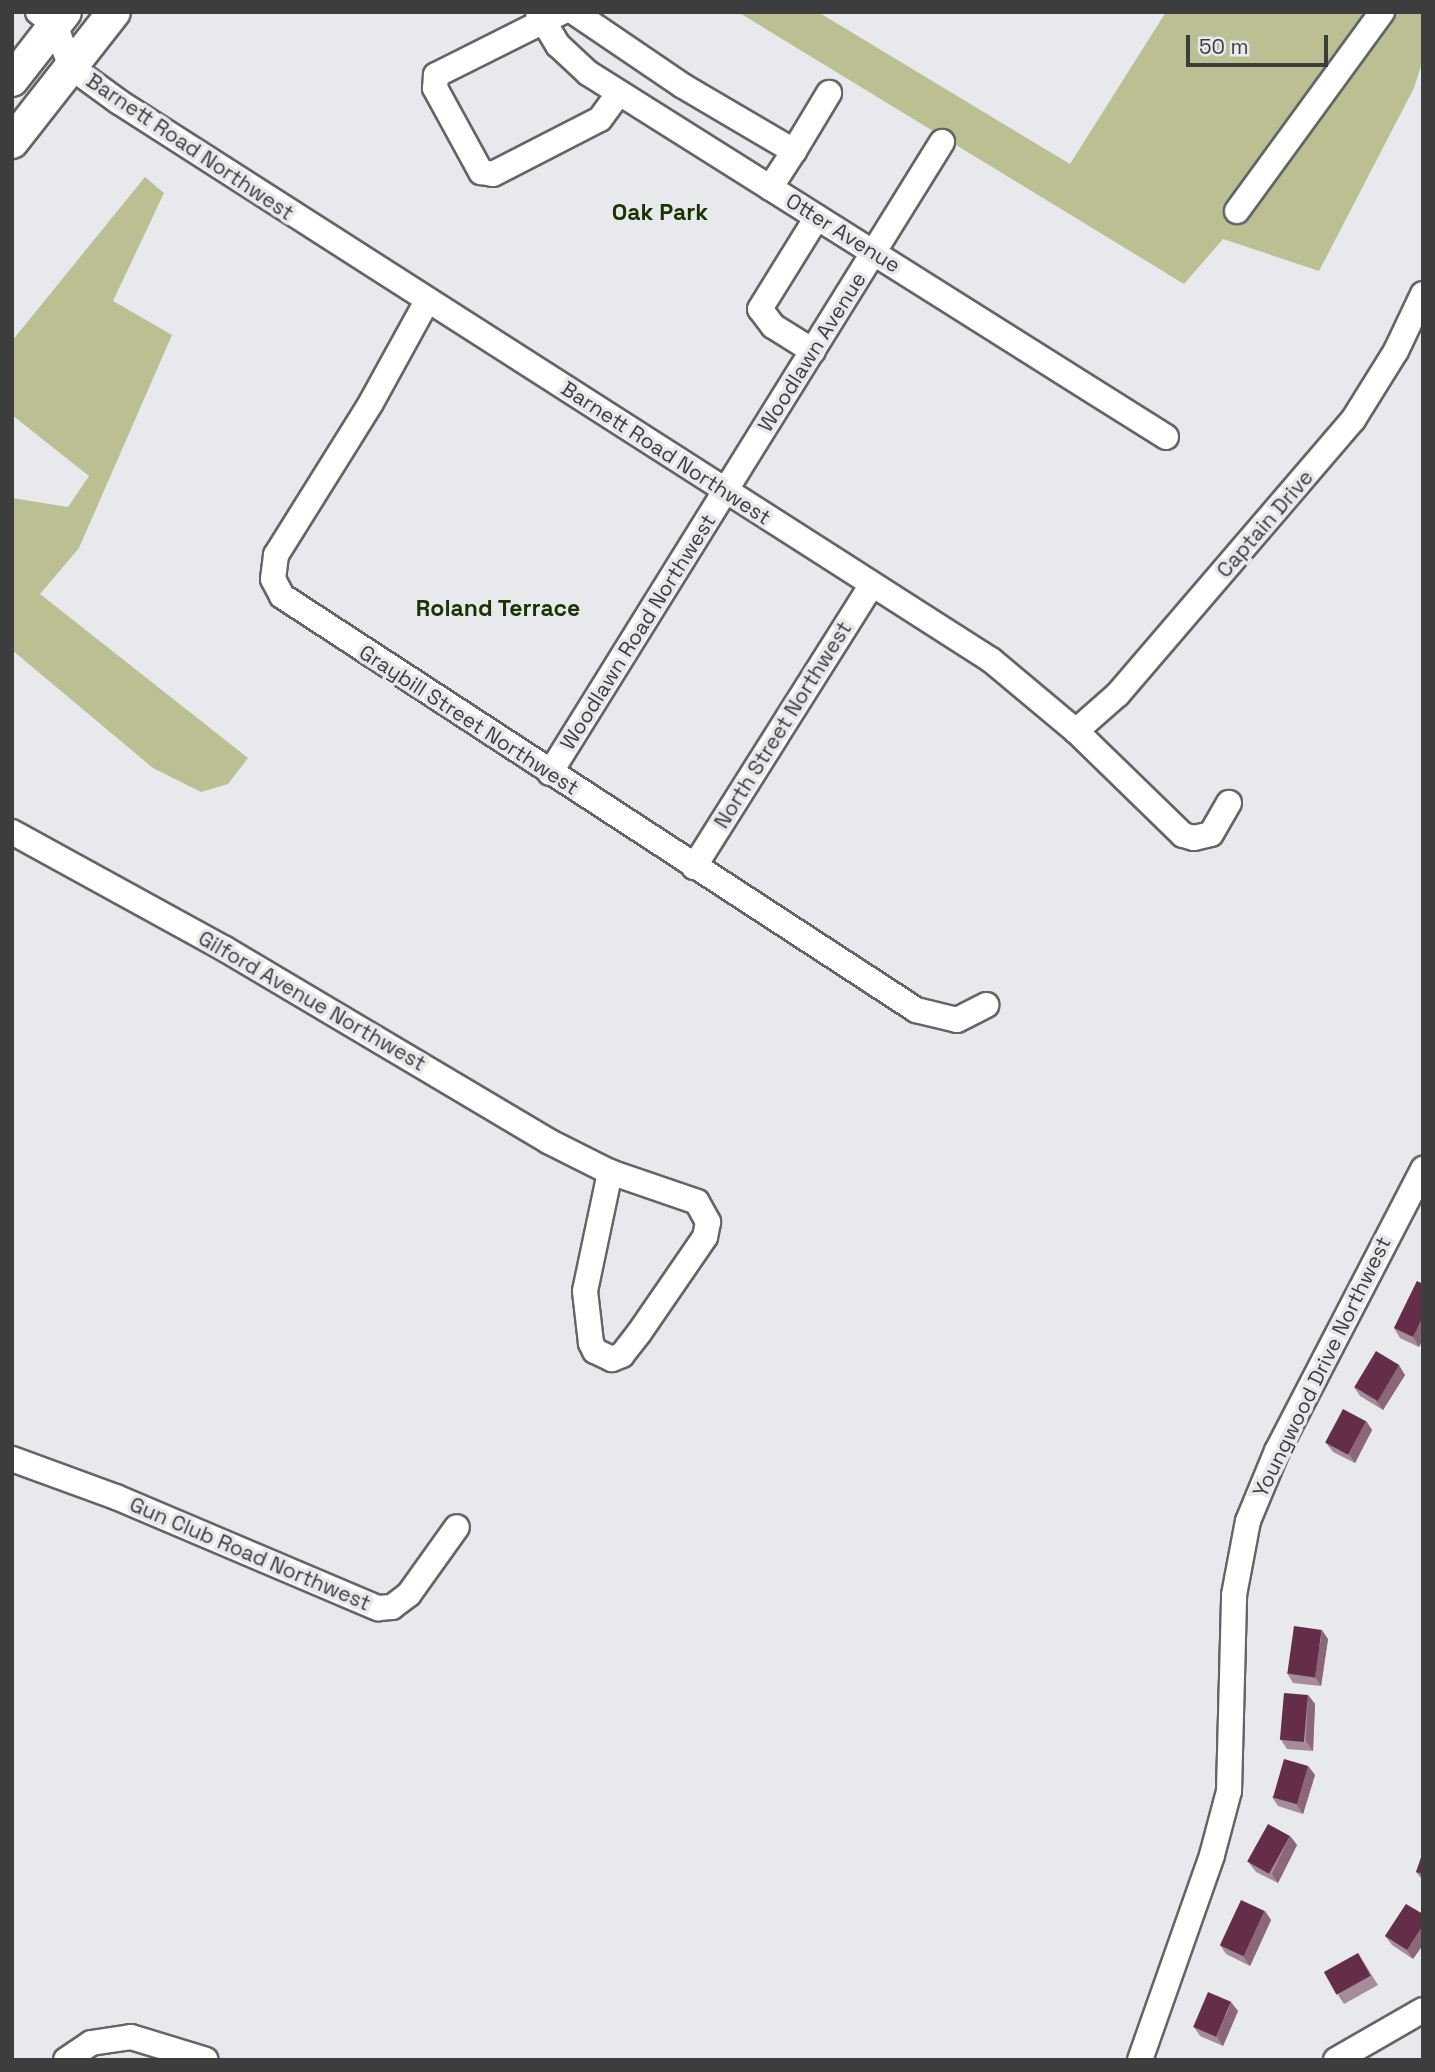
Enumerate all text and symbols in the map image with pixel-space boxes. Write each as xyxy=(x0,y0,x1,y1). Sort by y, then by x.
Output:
scale bar xyxy=(1190,21,1332,65)
text: 50 m xyxy=(1199,33,1249,60)
street label: Barnett Road Northwest xyxy=(82,68,298,226)
street label: Otter Avenue xyxy=(781,188,905,278)
district label: Oak Park xyxy=(612,198,708,226)
street label: Woodlawn Avenue xyxy=(753,267,871,437)
street label: Barnett Road Northwest xyxy=(557,376,775,530)
street label: Captain Drive xyxy=(1212,465,1318,583)
street label: Woodlawn Road Northwest xyxy=(555,509,721,755)
district label: Roland Terrace xyxy=(415,594,581,622)
street label: North Street Northwest xyxy=(709,617,857,833)
street label: Graybill Street Northwest xyxy=(354,639,584,801)
street label: Gilford Avenue Northwest xyxy=(194,925,430,1077)
street label: Youngwood Drive Northwest xyxy=(1248,1232,1396,1502)
street label: Gun Club Road Northwest xyxy=(126,1492,374,1616)

